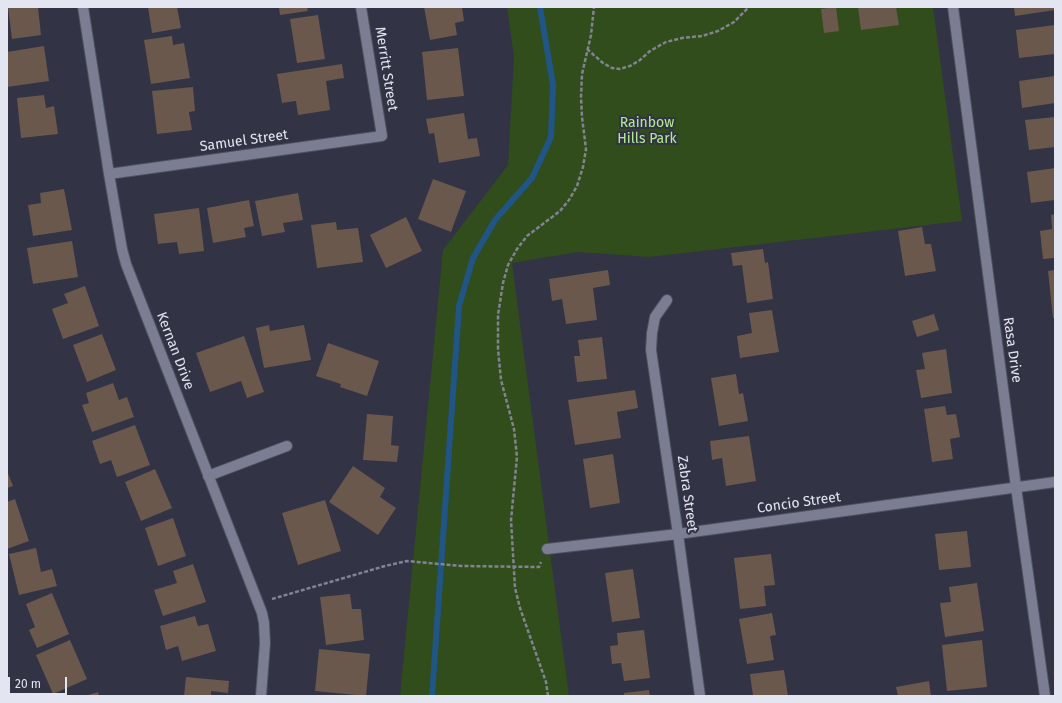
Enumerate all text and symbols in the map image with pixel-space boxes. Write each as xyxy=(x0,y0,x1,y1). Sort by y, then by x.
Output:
street label: Merritt Street xyxy=(371,26,401,112)
park label: Rainbow Hills Park xyxy=(617,115,677,148)
street label: Samuel Street xyxy=(199,127,289,155)
street label: Kernan Drive xyxy=(153,310,197,392)
street label: Rasa Drive xyxy=(999,316,1025,384)
street label: Zabra Street xyxy=(673,455,701,533)
street label: Concio Street xyxy=(756,489,842,517)
scale bar xyxy=(10,669,69,695)
text: 20 m xyxy=(15,677,41,691)

